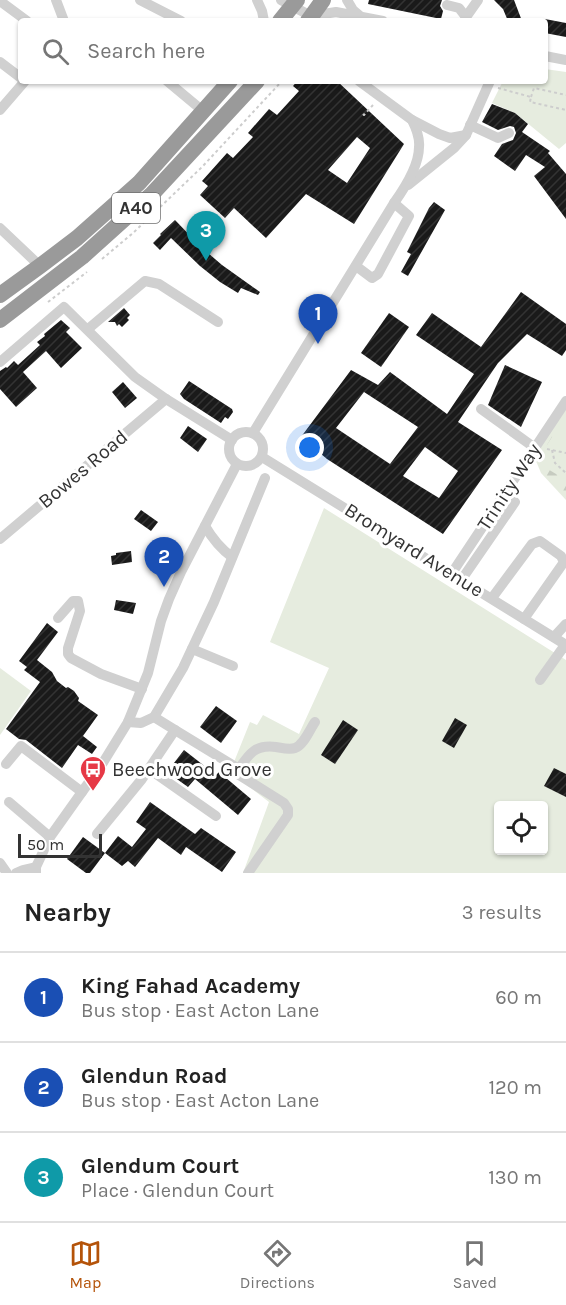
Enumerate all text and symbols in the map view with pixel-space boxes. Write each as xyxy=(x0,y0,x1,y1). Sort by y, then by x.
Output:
search box xyxy=(18,18,548,84)
icon: search xyxy=(39,35,72,68)
text: Search here xyxy=(87,38,205,64)
road number: A40 xyxy=(112,193,160,223)
pin: 3 xyxy=(186,212,226,261)
pin: 1 xyxy=(298,294,338,344)
street label: Bowes Road xyxy=(34,425,132,513)
your location xyxy=(295,433,324,462)
street label: Trinity Way xyxy=(472,439,546,535)
street label: Bromyard Avenue xyxy=(340,498,488,602)
pin: 2 xyxy=(144,538,184,587)
bus stop icon: Beechwood Grove xyxy=(78,754,108,792)
place label: Beechwood Grove xyxy=(112,758,272,781)
map controls xyxy=(494,801,548,855)
button: locate xyxy=(494,801,548,855)
scale bar xyxy=(18,831,102,858)
text: 50 m xyxy=(27,835,64,854)
text: Nearby xyxy=(24,897,111,928)
text: 3 results xyxy=(462,901,542,924)
text: King Fahad Academy xyxy=(81,973,300,999)
text: 1 xyxy=(40,986,47,1009)
text: 60 m xyxy=(495,986,542,1009)
text: Bus stop · East Acton Lane xyxy=(81,999,319,1022)
text: Glendun Road xyxy=(81,1063,228,1089)
text: 2 xyxy=(37,1076,50,1099)
text: 120 m xyxy=(488,1076,542,1099)
text: Bus stop · East Acton Lane xyxy=(81,1089,319,1112)
text: Glendum Court xyxy=(81,1153,239,1179)
text: 3 xyxy=(37,1166,50,1189)
text: 130 m xyxy=(488,1166,542,1189)
text: Place · Glendun Court xyxy=(81,1179,274,1202)
tab: Map xyxy=(69,1237,102,1292)
tab: Directions xyxy=(240,1237,315,1292)
tab: Saved xyxy=(453,1237,497,1292)

